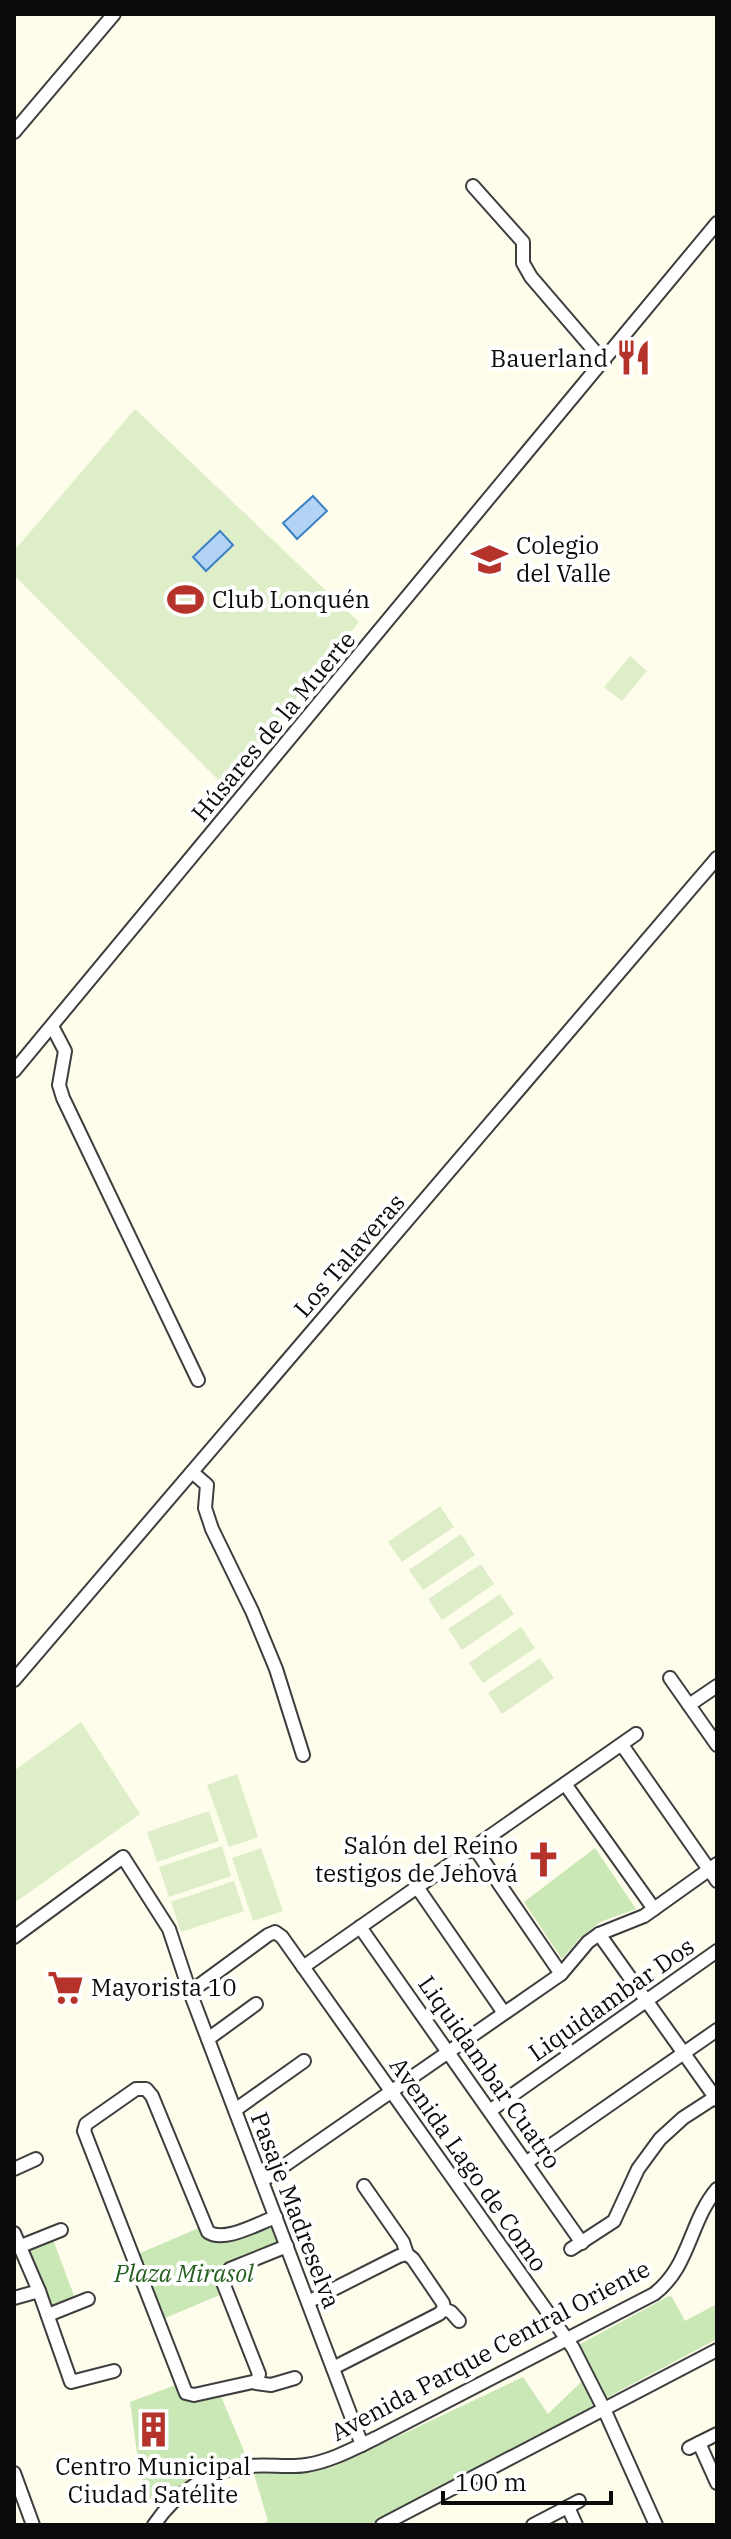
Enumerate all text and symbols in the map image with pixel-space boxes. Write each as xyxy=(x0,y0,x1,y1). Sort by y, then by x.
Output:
restaurant icon: Bauerland xyxy=(615,339,653,377)
place label: Bauerland xyxy=(490,342,608,374)
place label: Colegio del Valle xyxy=(516,529,611,589)
school or university icon: Colegio del Valle xyxy=(471,540,509,578)
sports icon: Club Lonquén xyxy=(167,580,205,618)
place label: Club Lonquén xyxy=(212,583,370,615)
street label: Húsares de la Muerte xyxy=(184,624,362,828)
street label: Los Talaveras xyxy=(286,1186,412,1324)
place label: Salón del Reino testigos de Jehová xyxy=(315,1829,518,1889)
church icon: Salón del Reino testigos de Jehová xyxy=(525,1840,563,1878)
street label: Liquidambar Dos xyxy=(522,1930,700,2068)
supermarket icon: Mayorista 10 xyxy=(46,1968,84,2006)
street label: Liquidambar Cuatro xyxy=(411,1969,569,2175)
place label: Mayorista 10 xyxy=(91,1971,237,2003)
street label: Avenida Lago de Como xyxy=(383,2050,555,2278)
street label: Pasaje Madreselva xyxy=(244,2107,348,2313)
street label: Avenida Parque Central Oriente xyxy=(325,2252,655,2448)
park label: Plaza Mirasol xyxy=(113,2257,255,2289)
building icon: Centro Municipal Ciudad Satélite xyxy=(134,2410,172,2448)
place label: Centro Municipal Ciudad Satélite xyxy=(55,2450,251,2510)
scale bar xyxy=(443,2455,611,2505)
text: 100 m xyxy=(455,2466,527,2498)

